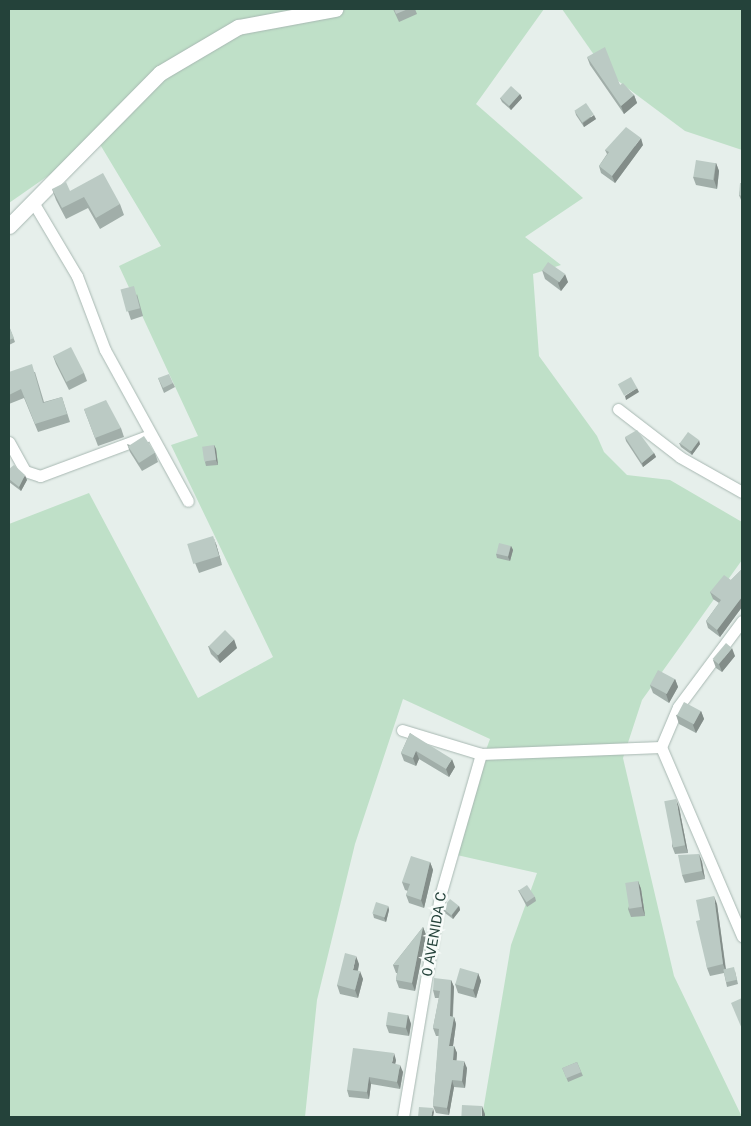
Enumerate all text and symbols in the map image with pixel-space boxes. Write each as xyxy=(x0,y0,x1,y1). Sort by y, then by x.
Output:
street label: 0 AVENIDA C xyxy=(418,891,450,977)

